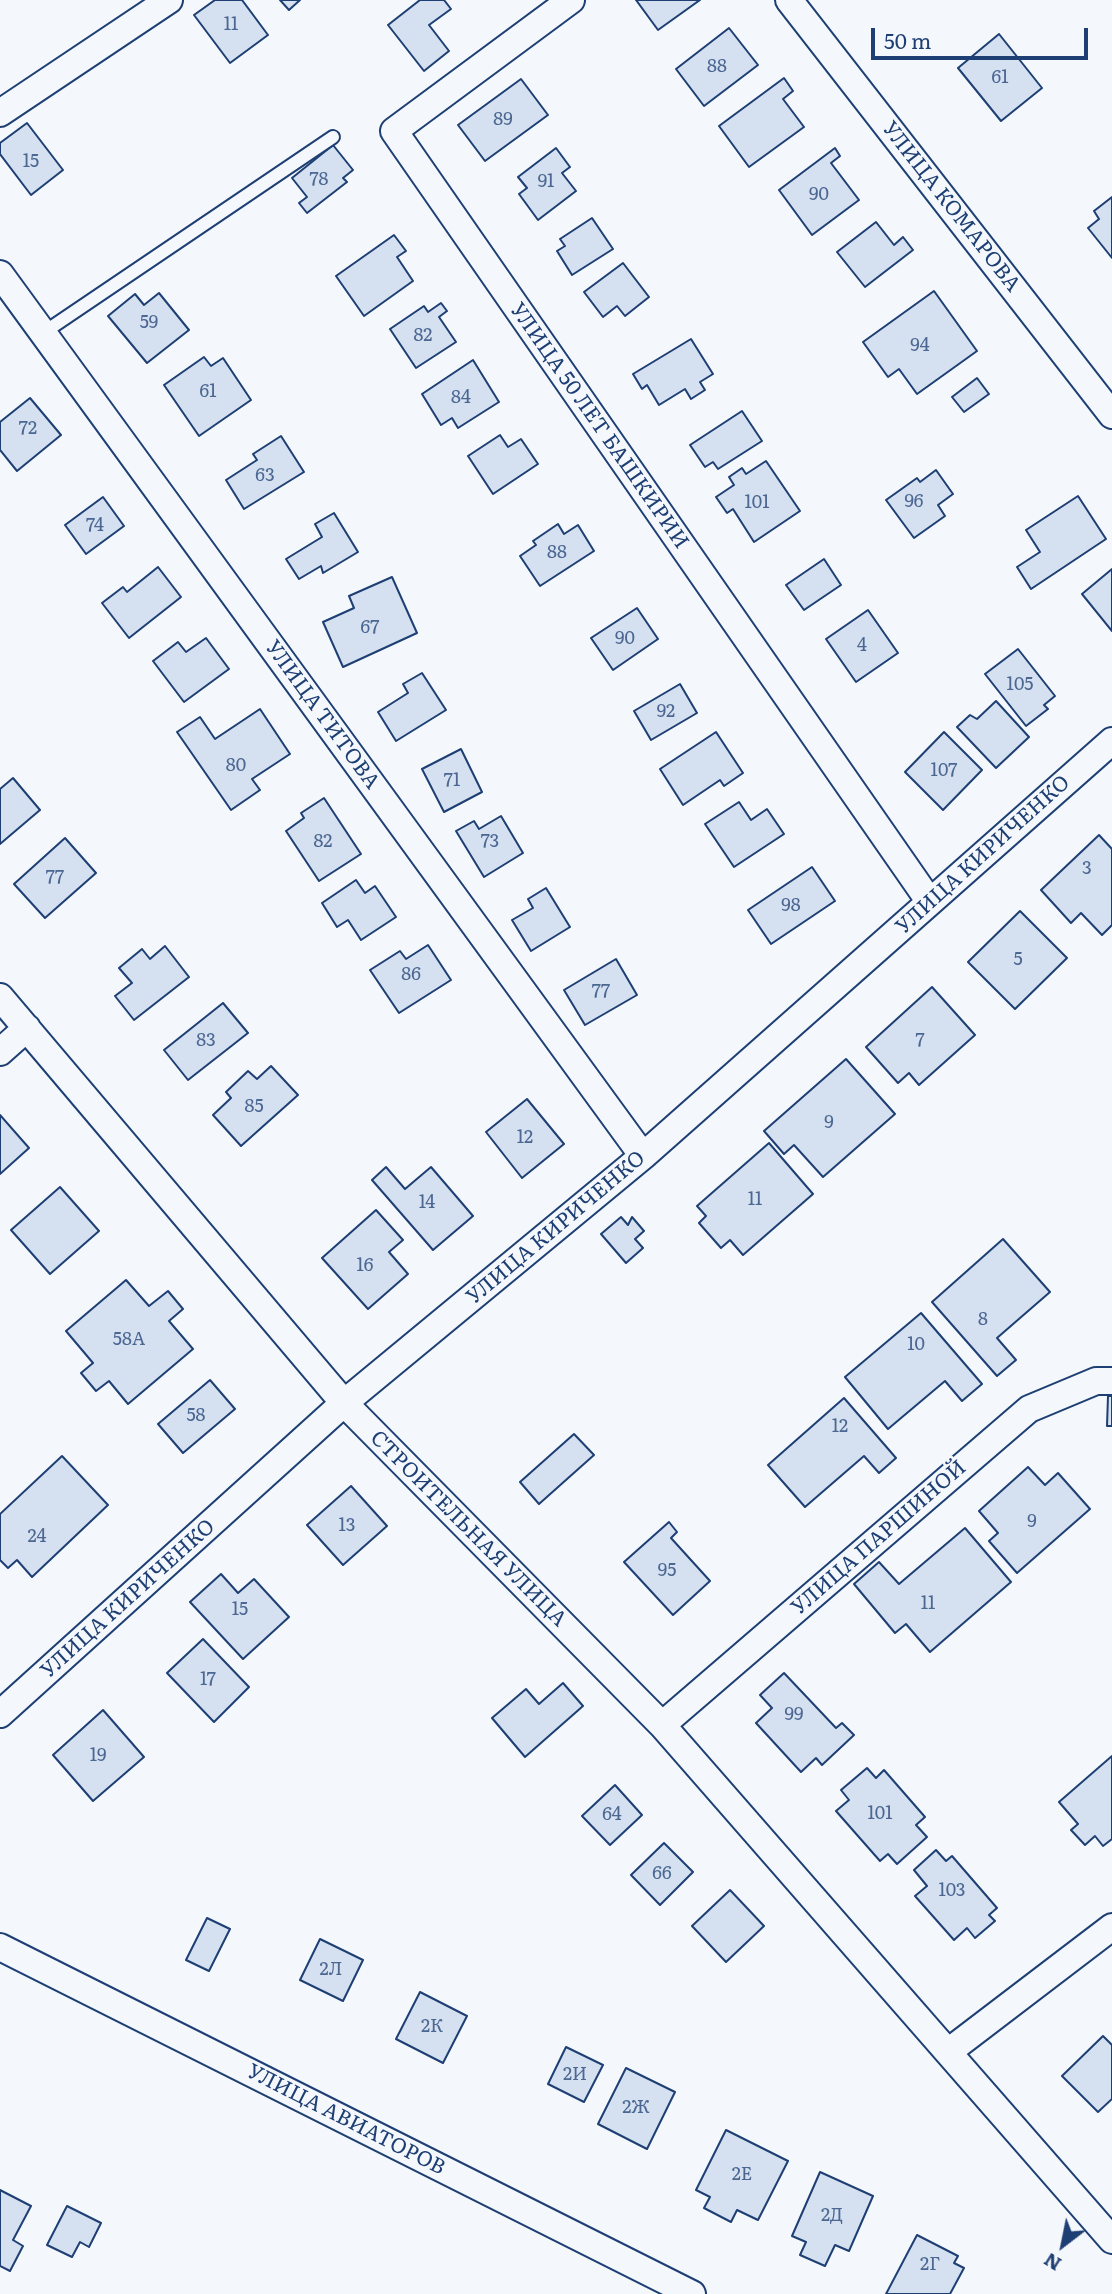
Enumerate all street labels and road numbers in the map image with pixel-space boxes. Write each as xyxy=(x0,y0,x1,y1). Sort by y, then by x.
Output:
street label: УЛИЦА КОМАРОВА xyxy=(877,117,1025,297)
street label: УЛИЦА 50 ЛЕТ БАШКИРИИ xyxy=(504,298,694,554)
street label: УЛИЦА ТИТОВА xyxy=(260,636,384,794)
street label: УЛИЦА КИРИЧЕНКО xyxy=(891,770,1075,940)
street label: УЛИЦА КИРИЧЕНКО xyxy=(462,1146,650,1310)
street label: СТРОИТЕЛЬНАЯ УЛИЦА xyxy=(365,1426,571,1632)
street label: УЛИЦА ПАРШИНОЙ xyxy=(787,1455,971,1621)
street label: УЛИЦА КИРИЧЕНКО xyxy=(36,1514,220,1684)
street label: УЛИЦА АВИАТОРОВ xyxy=(243,2059,449,2181)

